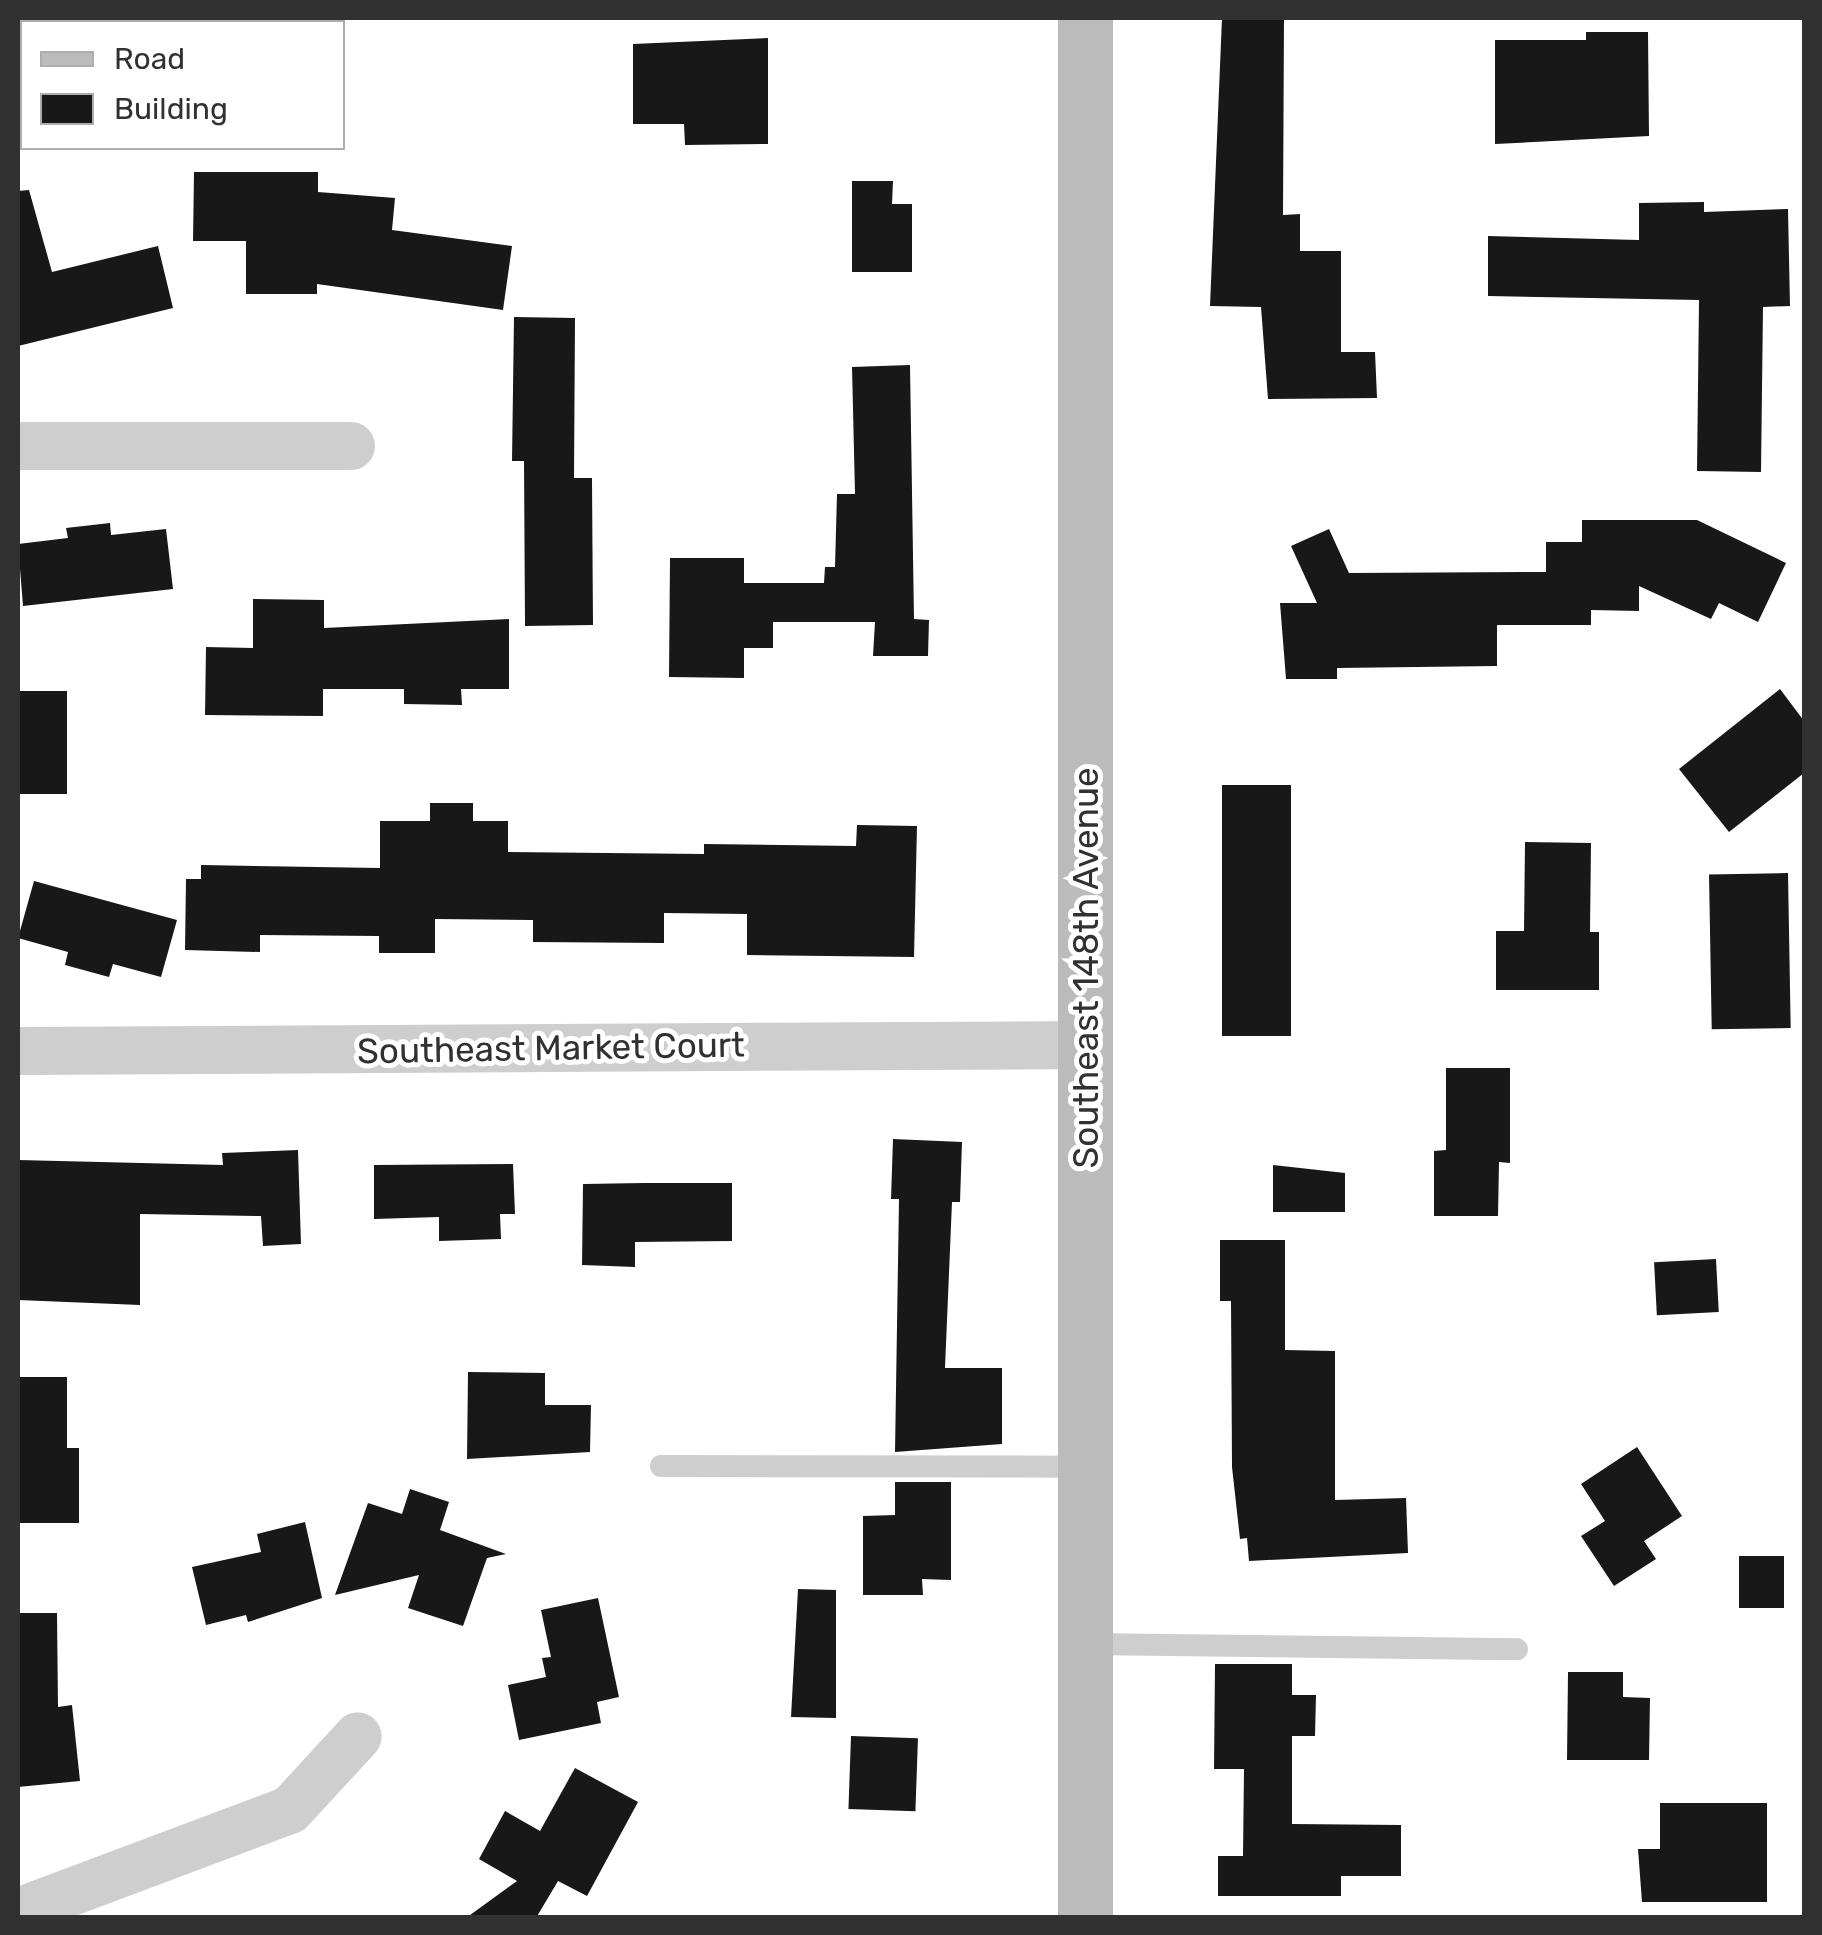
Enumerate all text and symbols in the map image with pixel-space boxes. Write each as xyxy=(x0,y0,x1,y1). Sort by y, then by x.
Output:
legend xyxy=(20,20,345,150)
text: Road xyxy=(114,41,185,77)
text: Building xyxy=(114,91,228,127)
street label: Southeast 148th Avenue xyxy=(1065,767,1107,1169)
street label: Southeast Market Court xyxy=(357,1024,745,1072)

